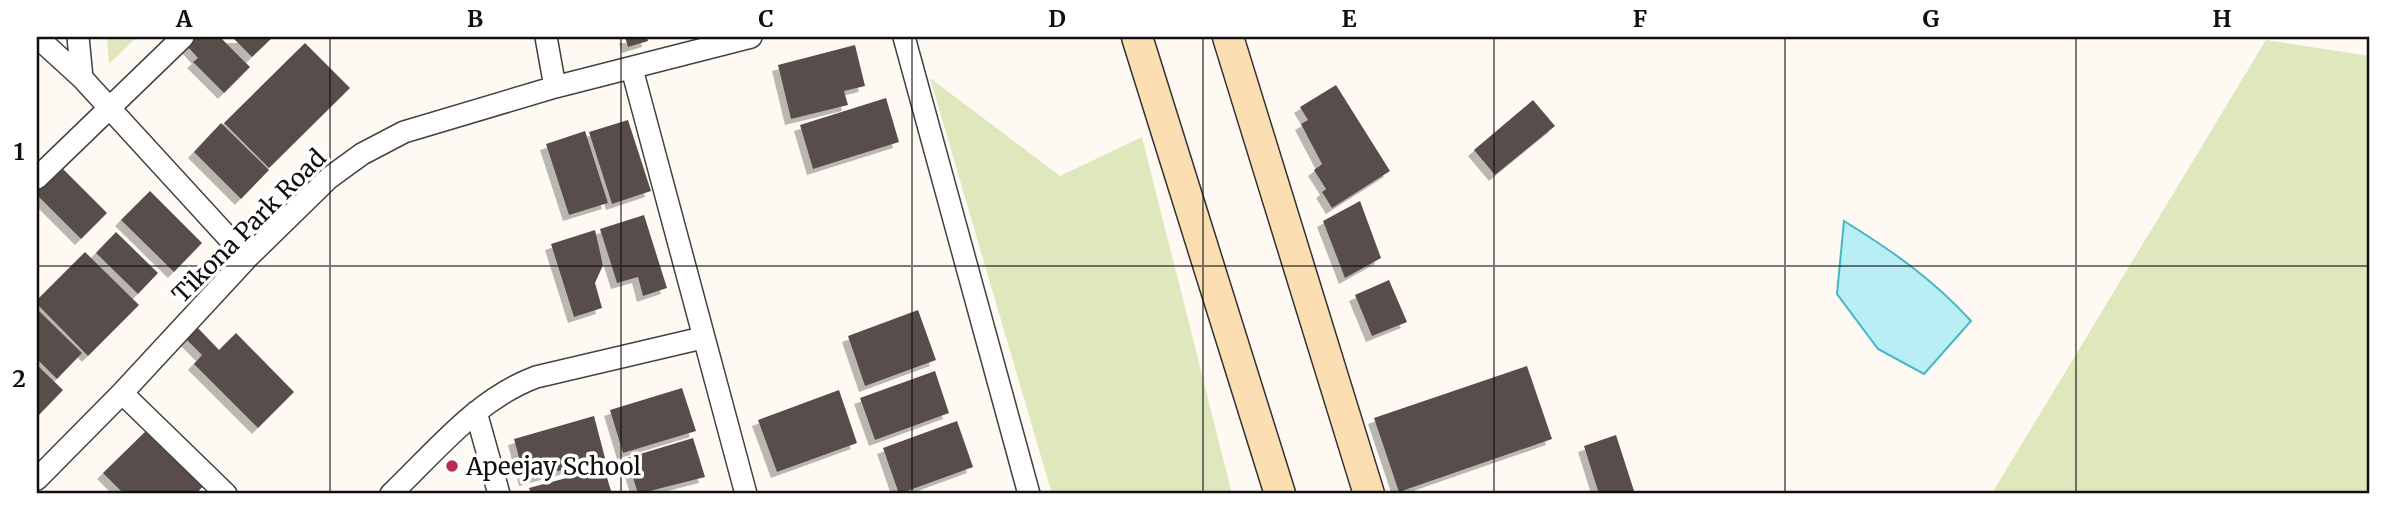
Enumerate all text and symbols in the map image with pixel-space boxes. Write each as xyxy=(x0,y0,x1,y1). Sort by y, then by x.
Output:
text: A xyxy=(175,4,193,33)
text: B xyxy=(467,4,483,33)
text: C xyxy=(758,4,774,33)
text: D xyxy=(1048,4,1066,33)
text: E xyxy=(1341,4,1357,33)
text: F xyxy=(1633,4,1647,33)
text: G xyxy=(1923,4,1940,33)
text: H xyxy=(2213,4,2232,33)
text: 1 xyxy=(14,137,25,166)
street label: Tikona Park Road xyxy=(166,143,332,309)
text: 2 xyxy=(12,364,26,393)
place label: Apeejay School xyxy=(465,451,641,482)
marker: Apeejay School xyxy=(444,458,460,474)

